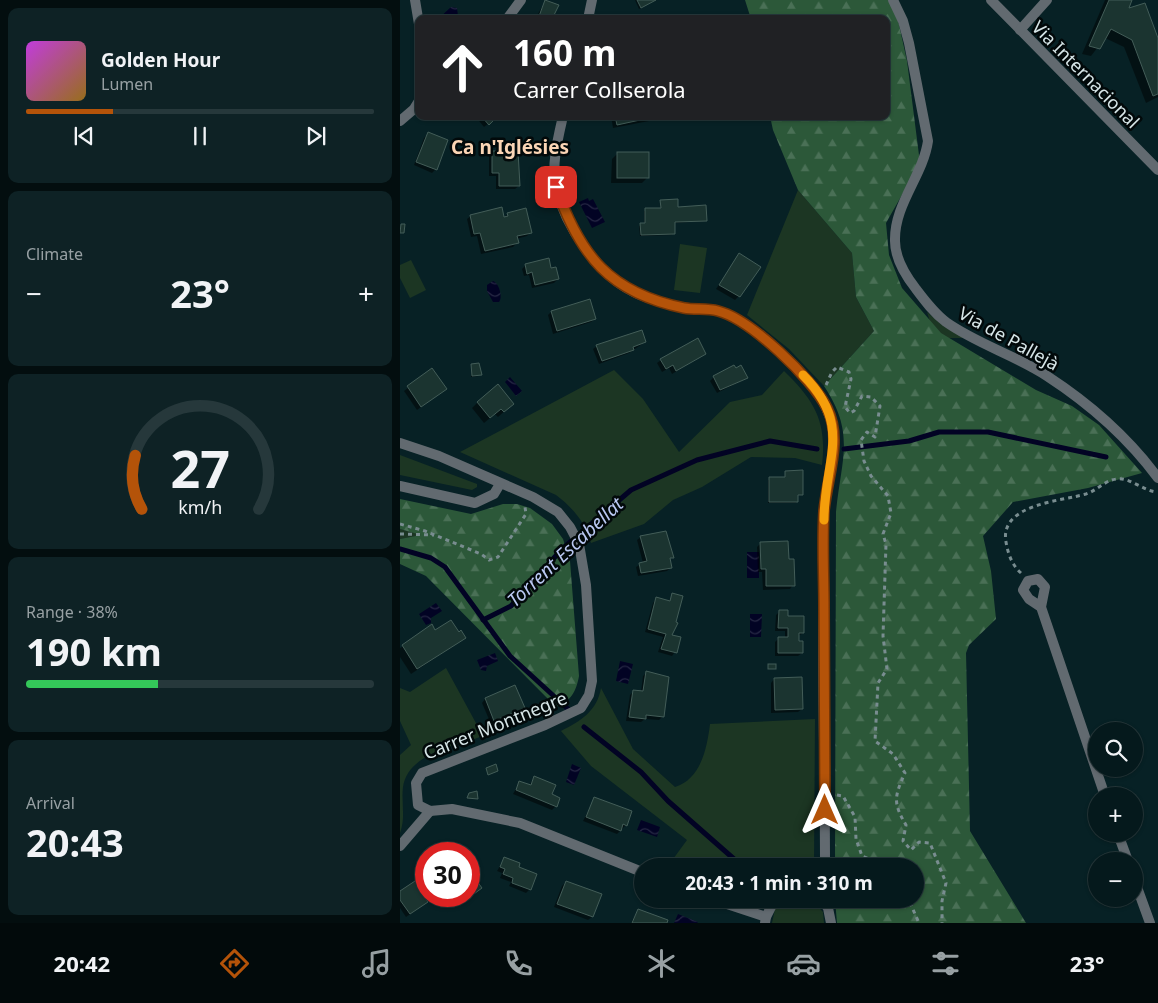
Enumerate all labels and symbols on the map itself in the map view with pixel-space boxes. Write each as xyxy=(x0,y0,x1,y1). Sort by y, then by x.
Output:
street label: Via Internacional xyxy=(1027,15,1145,133)
district label: Ca n'Iglésies xyxy=(451,134,569,160)
pin xyxy=(535,166,577,208)
street label: Via de Pallejà xyxy=(955,301,1063,375)
water label: Torrent Escabellat xyxy=(501,491,629,613)
street label: Carrer Montnegre xyxy=(420,685,570,765)
position arrow xyxy=(798,783,850,835)
speed limit sign: 30 xyxy=(415,842,480,907)

